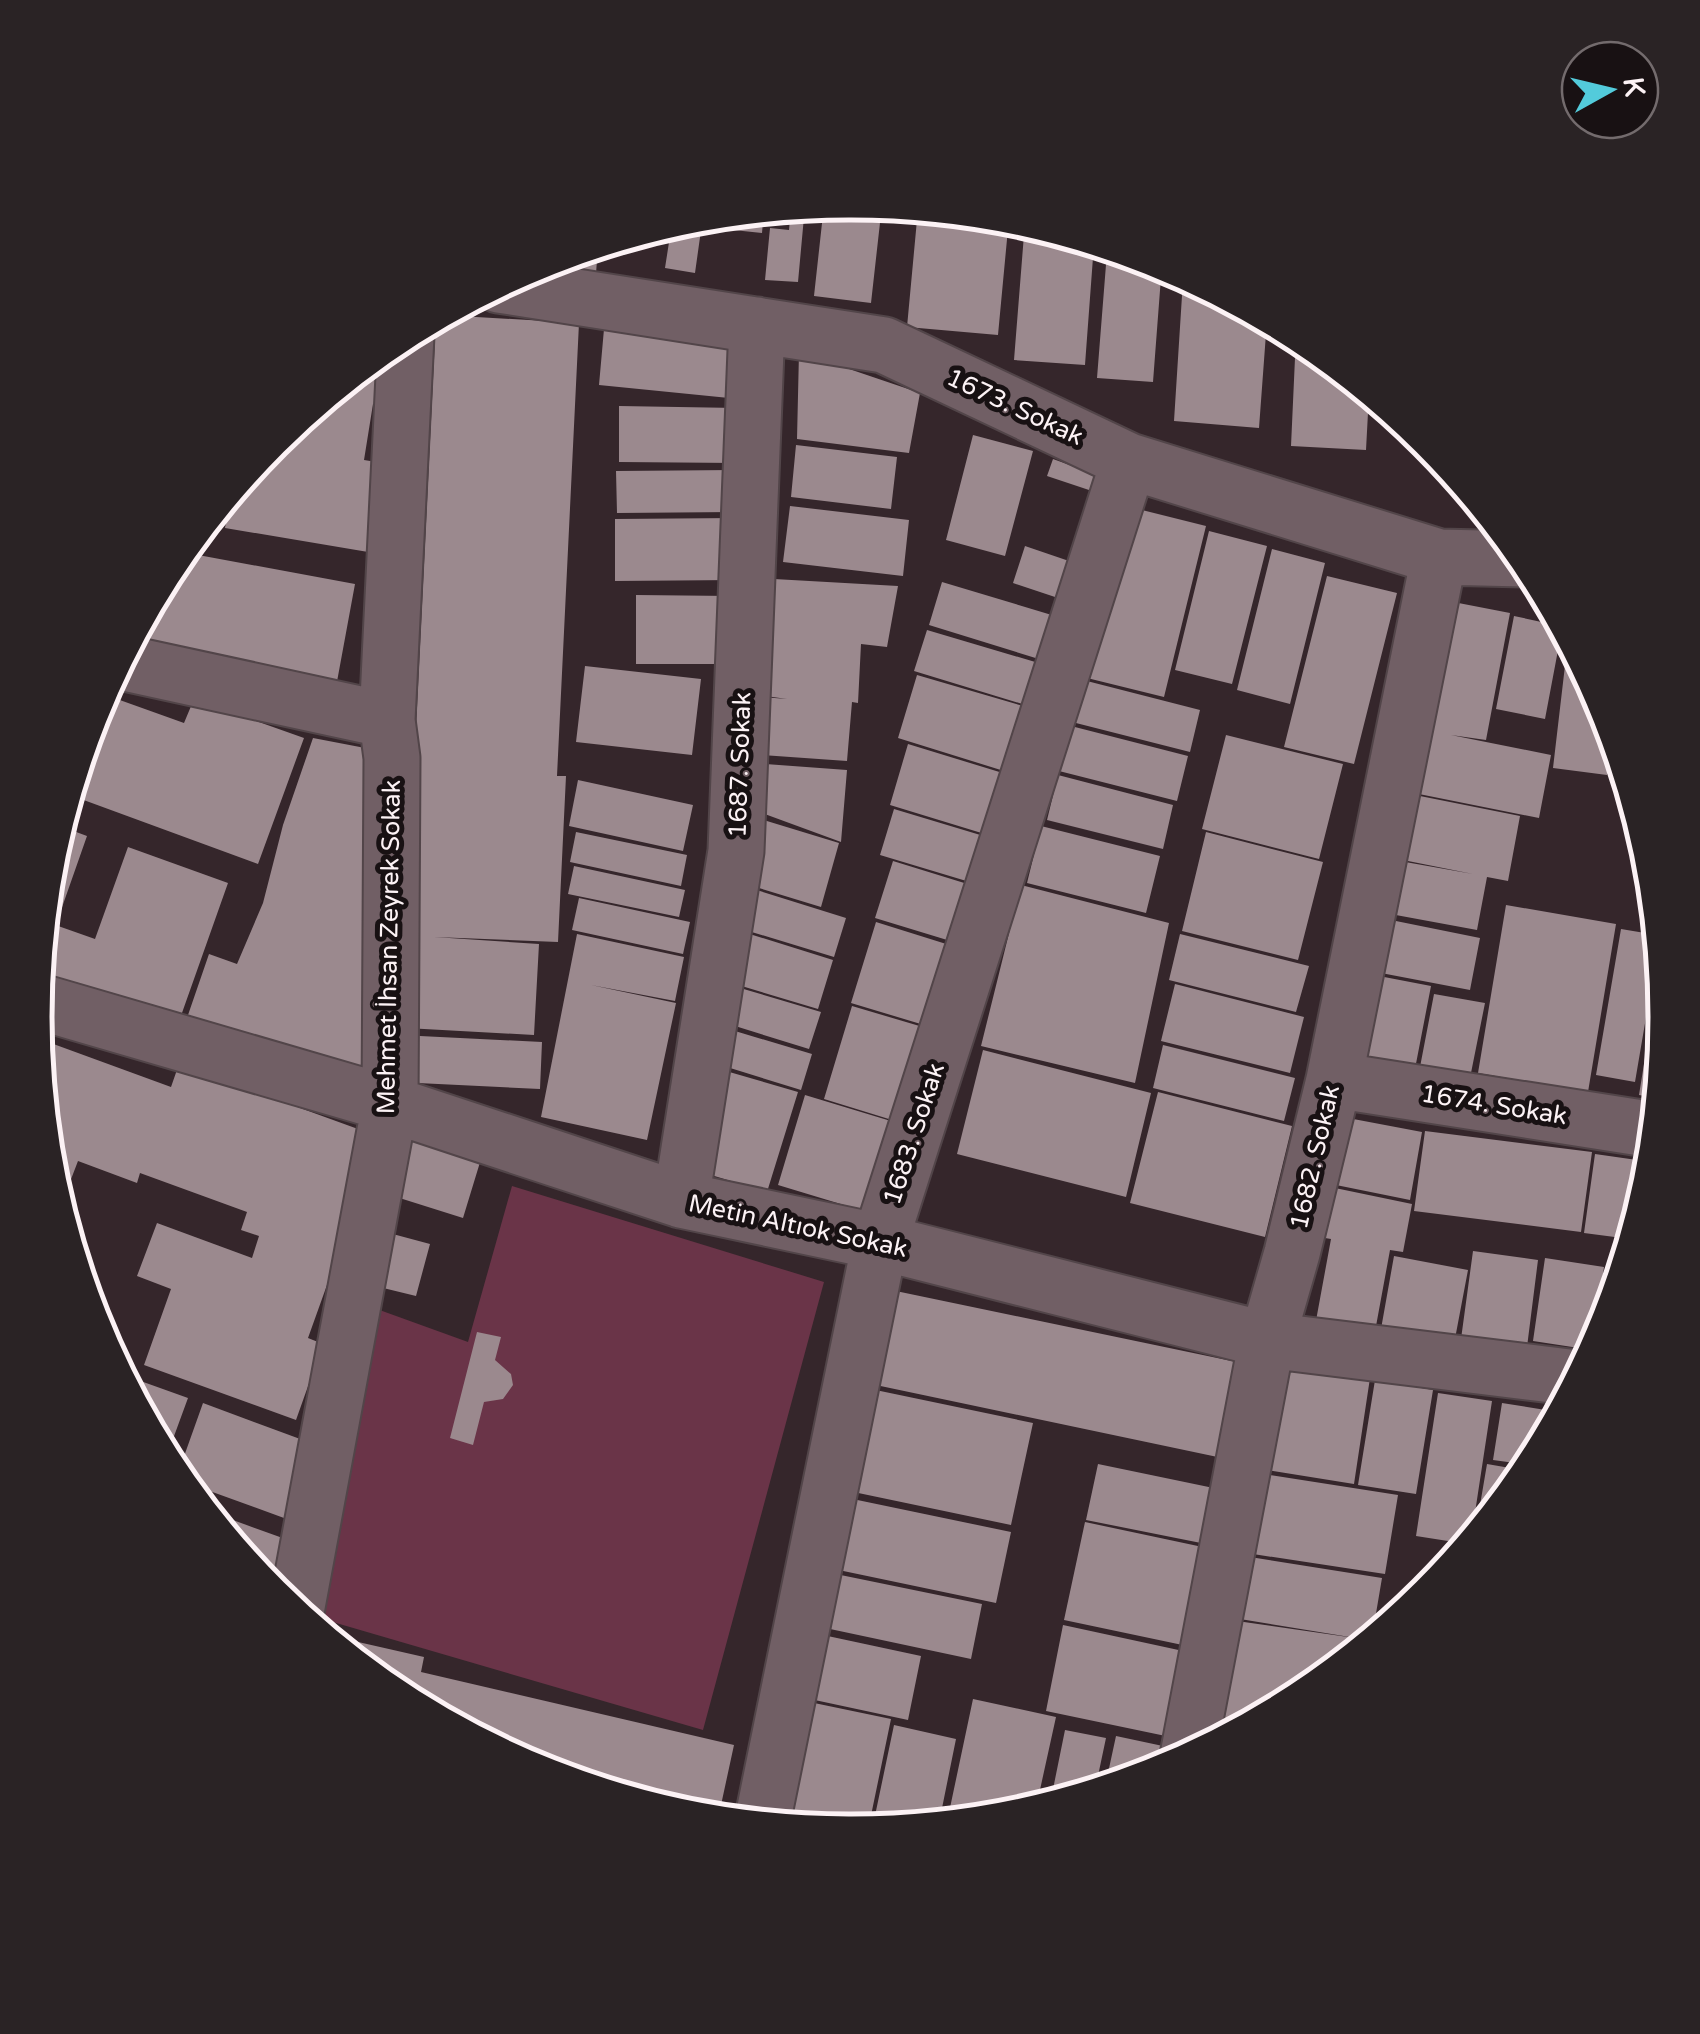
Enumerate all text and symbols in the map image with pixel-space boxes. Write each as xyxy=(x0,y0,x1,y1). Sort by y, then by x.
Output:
north arrow xyxy=(1560,40,1660,140)
text: K xyxy=(1616,75,1652,99)
street label: 1673. Sokak xyxy=(942,362,1088,452)
street label: 1687. Sokak xyxy=(722,691,758,839)
street label: Mehmet İhsan Zeyrek Sokak xyxy=(371,779,407,1115)
street label: 1683. Sokak xyxy=(877,1059,951,1209)
street label: 1674. Sokak xyxy=(1419,1079,1569,1131)
street label: 1682. Sokak xyxy=(1284,1082,1346,1232)
street label: Metin Altıok Sokak xyxy=(686,1188,910,1264)

